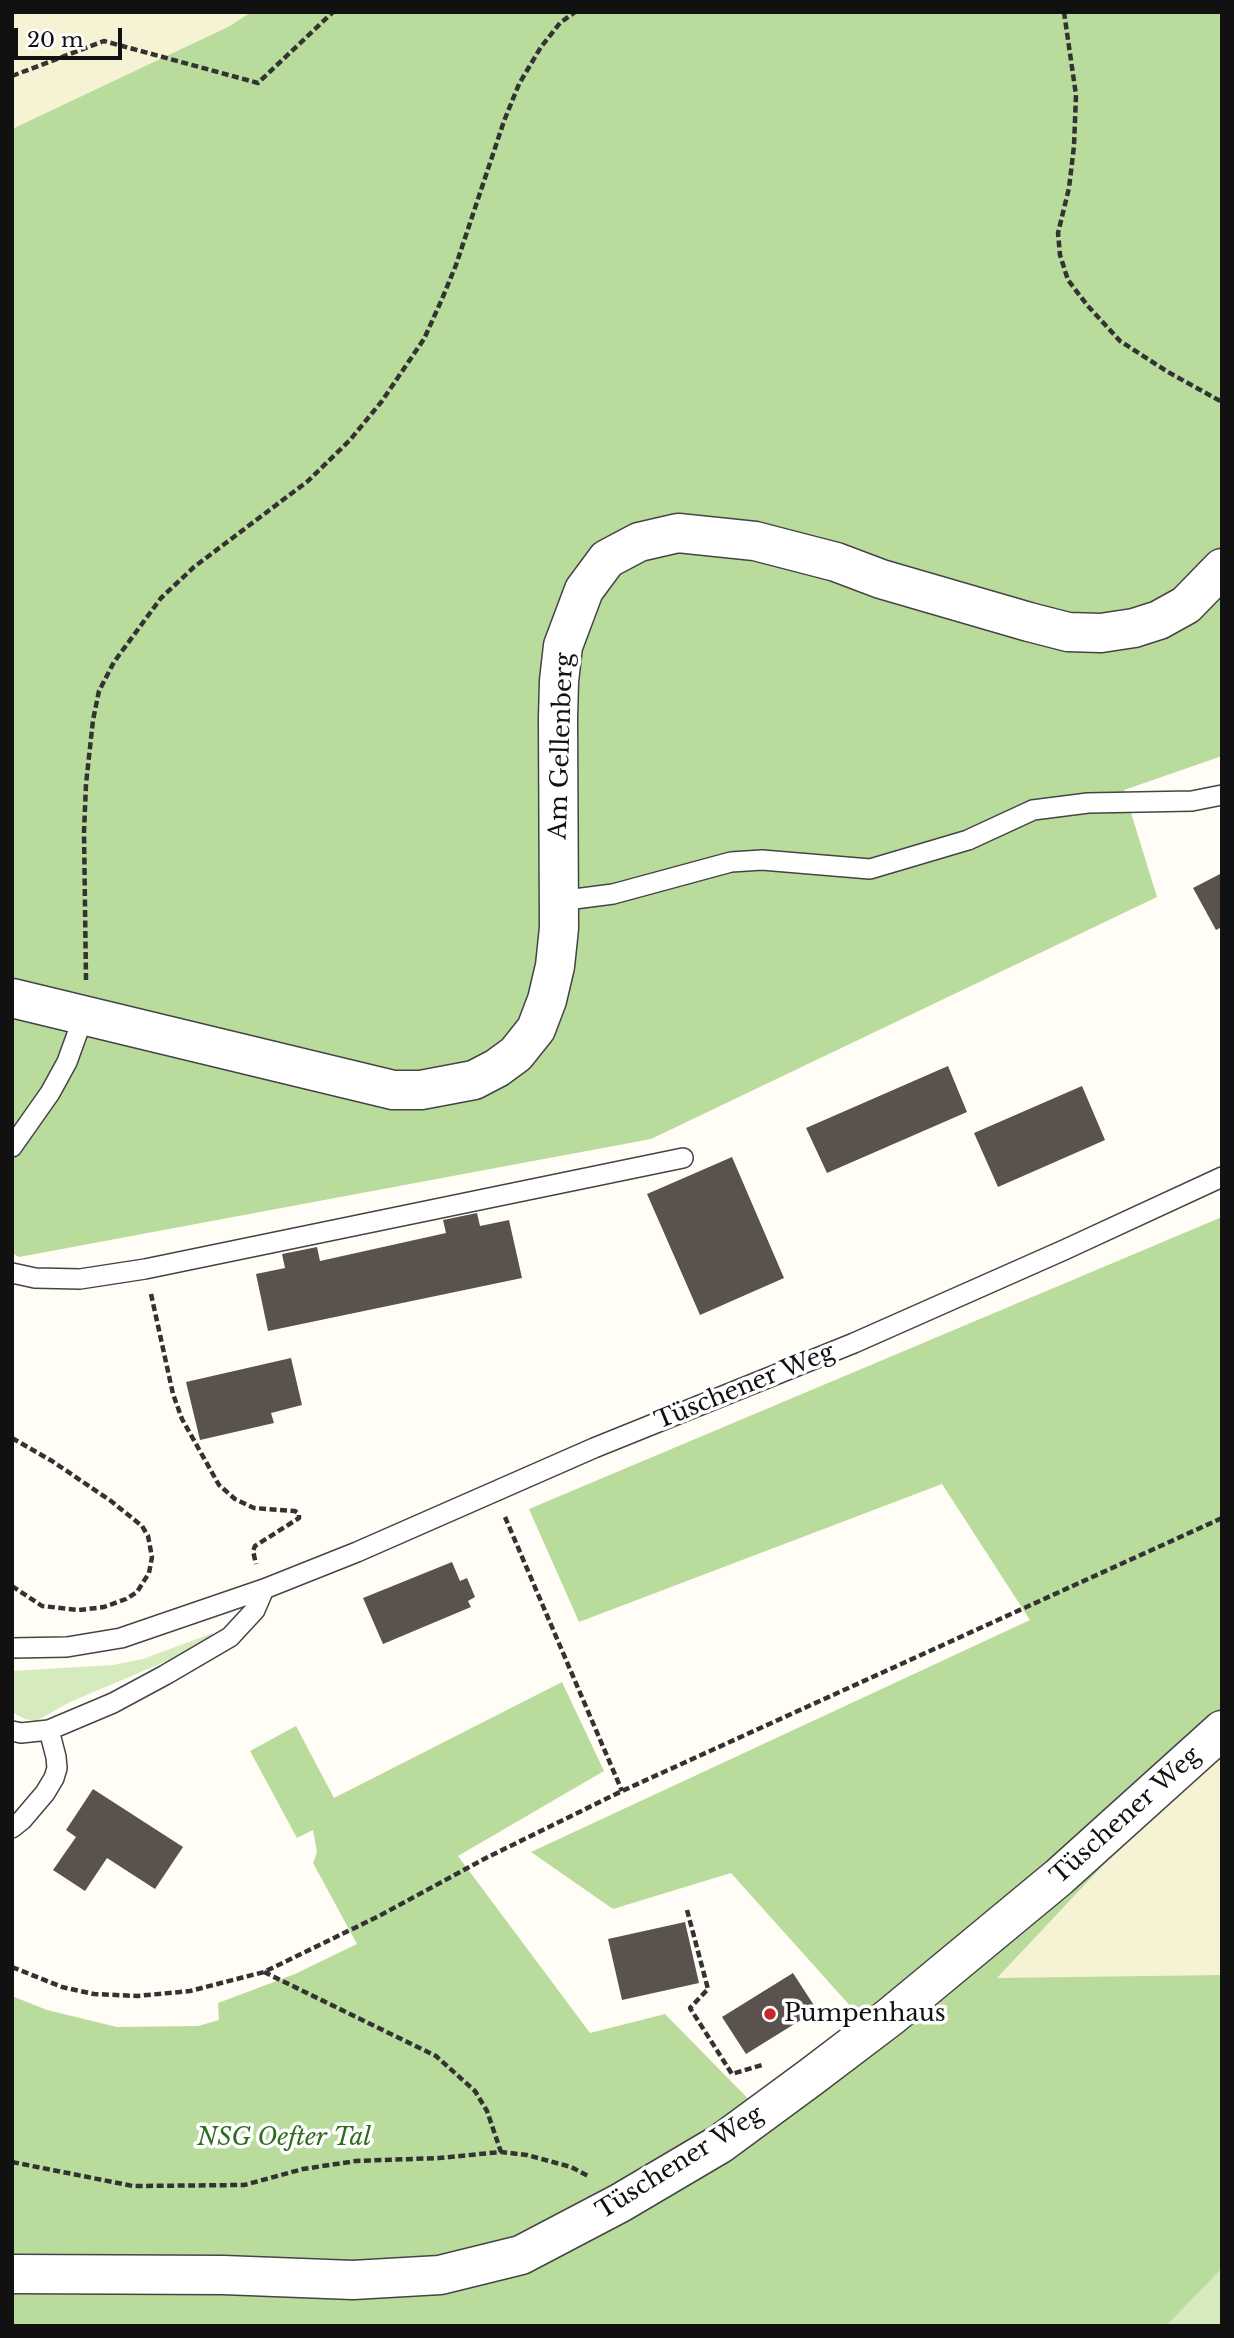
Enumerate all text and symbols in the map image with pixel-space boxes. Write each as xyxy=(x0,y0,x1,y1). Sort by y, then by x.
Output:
scale bar xyxy=(18,14,126,58)
text: 20 m xyxy=(27,27,84,53)
street label: Am Gellenberg xyxy=(544,652,580,840)
street label: Tüschener Weg xyxy=(651,1338,839,1436)
street label: Tüschener Weg xyxy=(1045,1741,1207,1891)
place label: Pumpenhaus xyxy=(784,2000,946,2028)
marker: Pumpenhaus xyxy=(762,2006,778,2022)
street label: Tüschener Weg xyxy=(591,2100,769,2226)
park label: NSG Oefter Tal xyxy=(197,2124,371,2152)

